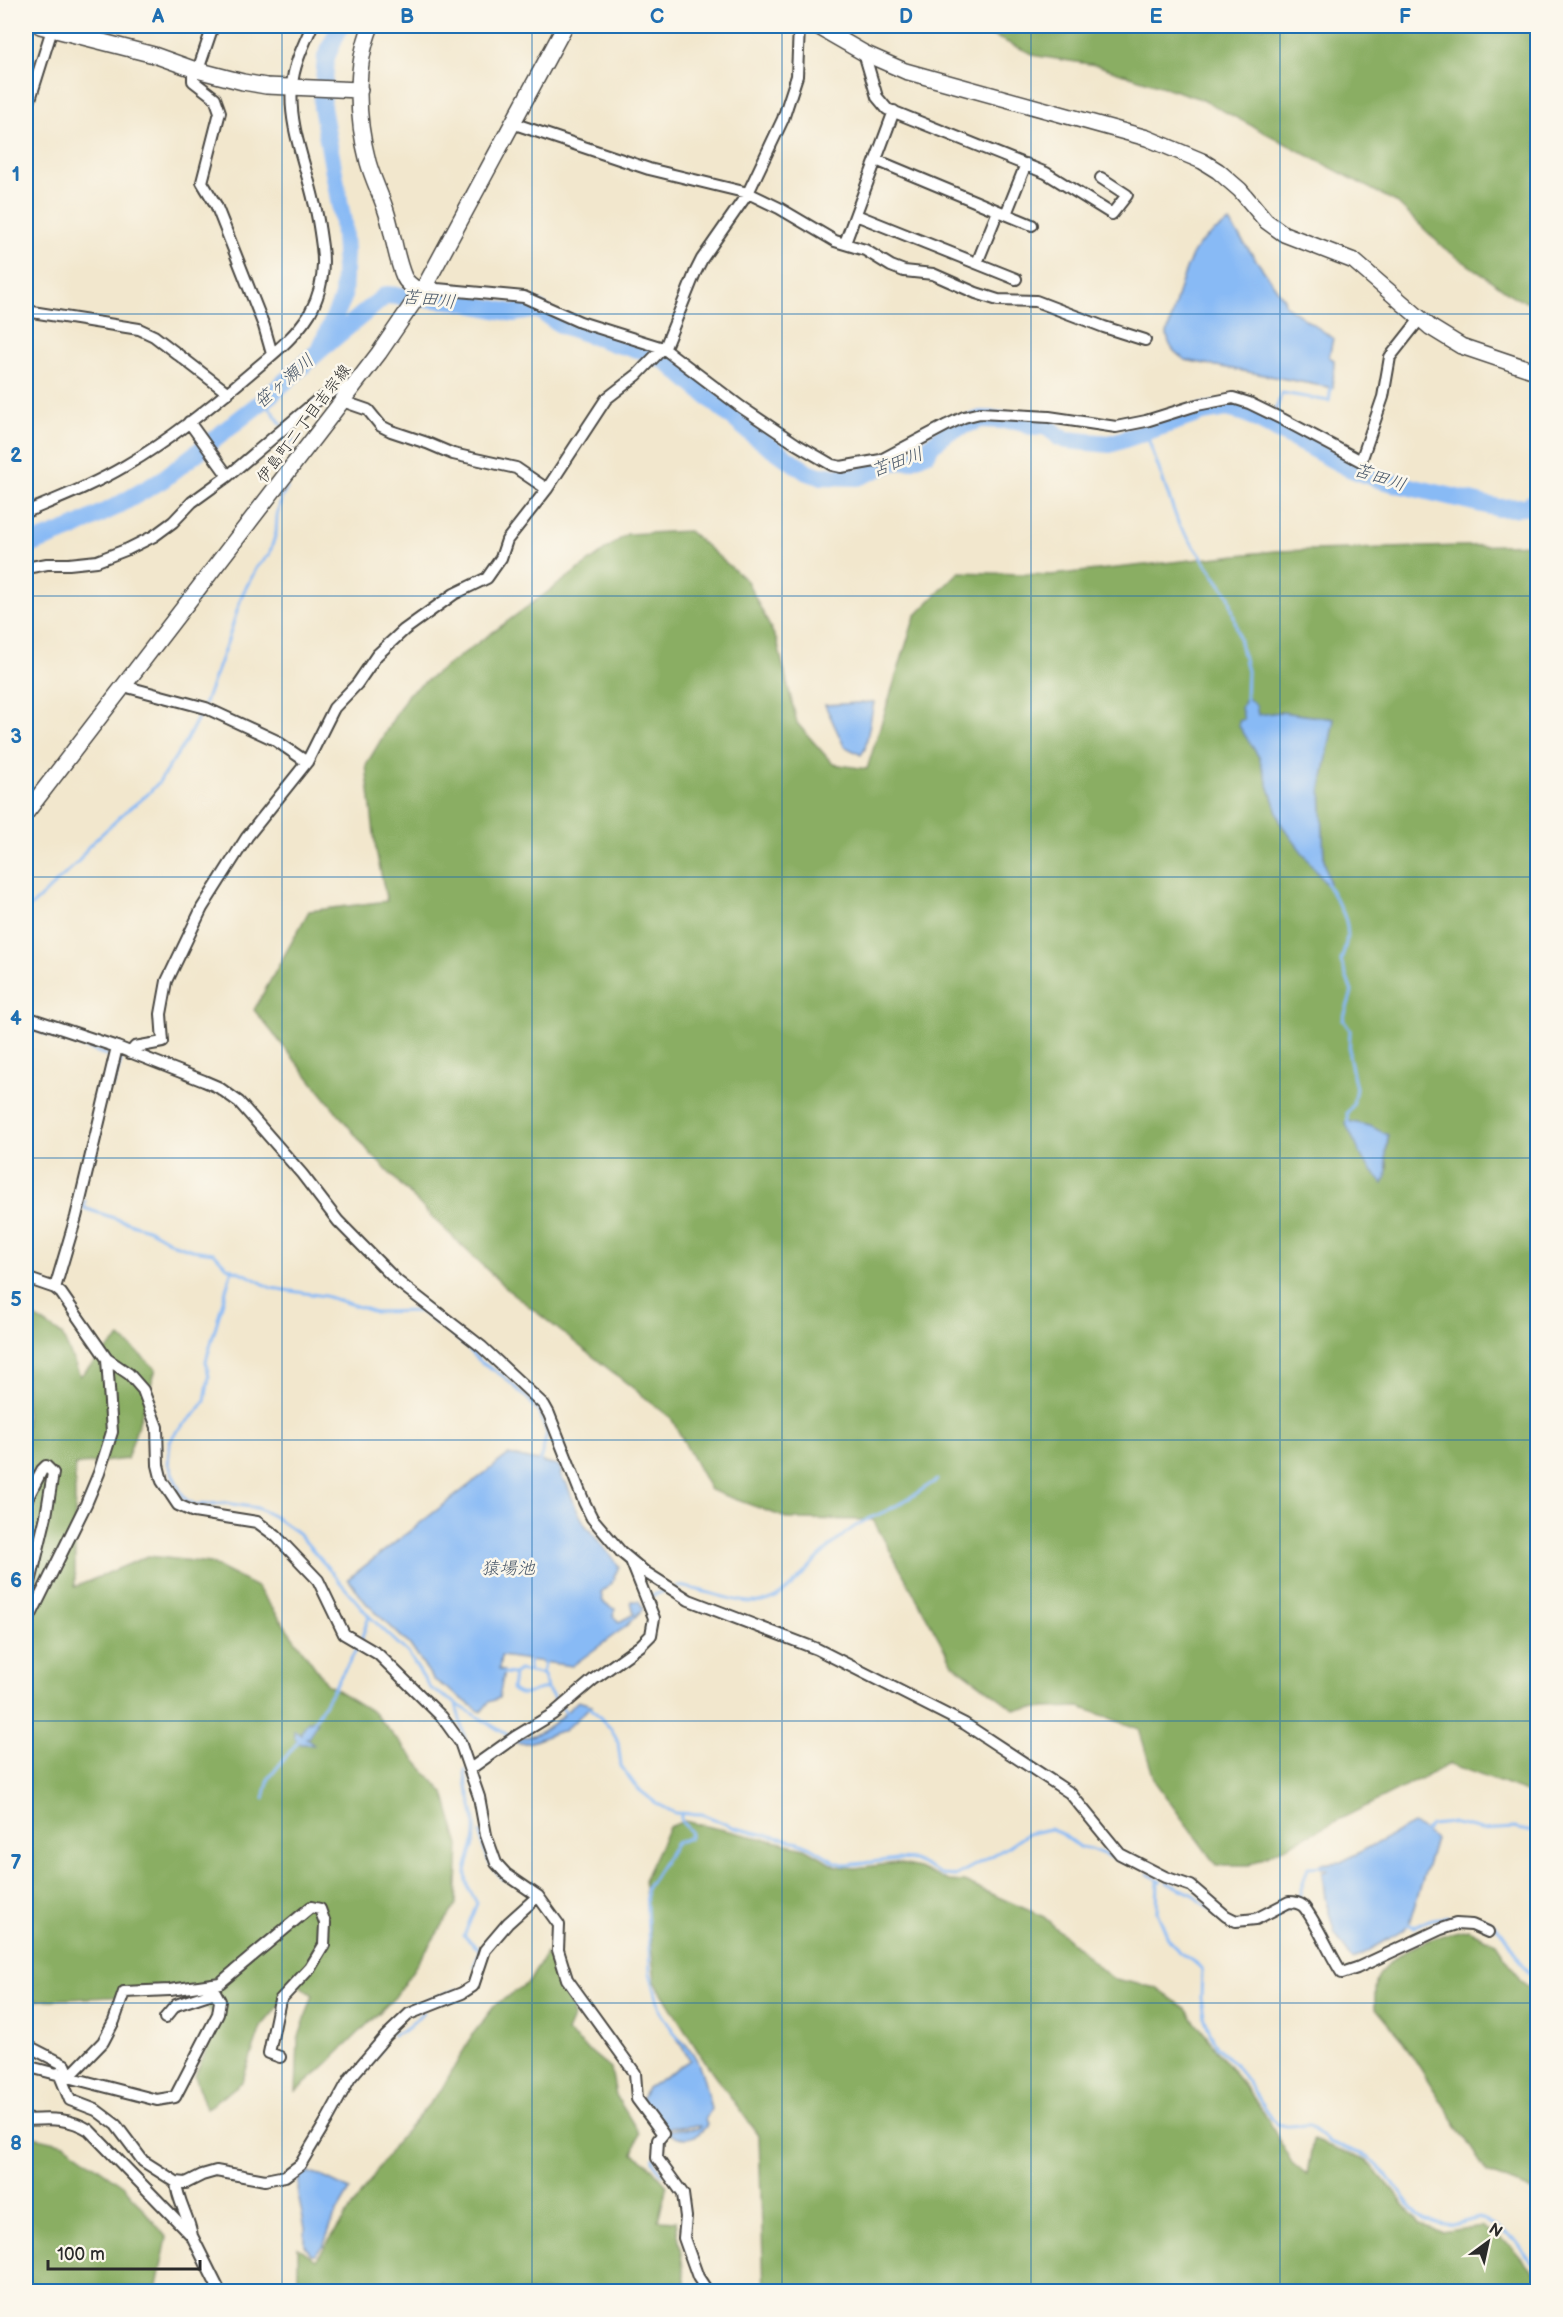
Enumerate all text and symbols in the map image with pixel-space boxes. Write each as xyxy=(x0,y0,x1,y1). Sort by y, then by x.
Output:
text: A xyxy=(151,5,165,29)
text: B xyxy=(400,5,414,29)
text: C xyxy=(650,5,664,29)
text: D xyxy=(899,5,913,29)
text: E xyxy=(1150,5,1163,29)
text: F xyxy=(1399,5,1411,29)
text: 1 xyxy=(12,163,20,187)
water label: 苫田川 xyxy=(401,286,457,313)
water label: 笹ヶ瀬川 xyxy=(250,350,318,413)
street label: 伊島町二丁目吉宗線 xyxy=(253,361,355,487)
water label: 苫田川 xyxy=(868,443,926,482)
text: 2 xyxy=(10,444,22,468)
water label: 苫田川 xyxy=(1351,459,1409,496)
text: 3 xyxy=(10,725,22,749)
text: 4 xyxy=(10,1007,22,1031)
text: 5 xyxy=(10,1288,22,1312)
water label: 猿場池 xyxy=(481,1558,536,1579)
text: 6 xyxy=(10,1569,22,1593)
text: 7 xyxy=(10,1851,22,1875)
text: 8 xyxy=(10,2132,22,2156)
north arrow xyxy=(1458,2212,1518,2272)
text: N xyxy=(1485,2219,1506,2242)
scale bar xyxy=(48,2233,200,2271)
text: 100 m xyxy=(57,2244,105,2265)

